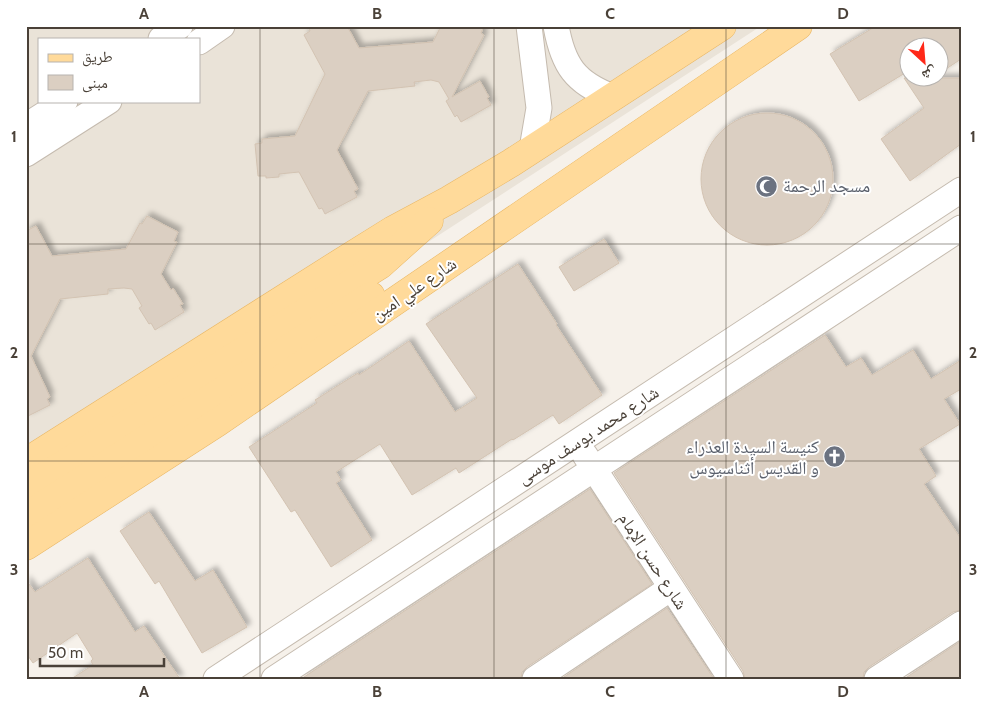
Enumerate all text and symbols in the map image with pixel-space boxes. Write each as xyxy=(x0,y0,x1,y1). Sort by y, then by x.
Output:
text: A xyxy=(139,4,149,23)
text: B xyxy=(372,4,382,23)
text: C xyxy=(605,4,615,23)
text: D xyxy=(837,4,849,23)
legend xyxy=(38,38,200,102)
north arrow xyxy=(900,38,950,88)
text: طريق xyxy=(82,48,113,67)
text: ش xyxy=(919,62,940,85)
text: مبنى xyxy=(82,74,108,93)
text: 1 xyxy=(11,127,17,146)
text: 1 xyxy=(970,127,976,146)
mosque icon: مسجد الرحمة xyxy=(755,174,779,198)
place label: مسجد الرحمة xyxy=(783,175,870,197)
street label: شارع علي امين xyxy=(367,253,463,328)
text: 2 xyxy=(10,343,18,362)
text: 2 xyxy=(969,343,977,362)
street label: شارع محمد يوسف موسى xyxy=(513,381,663,489)
place label: كنيسة السيدة العذراء و القديس أثناسيوس xyxy=(686,436,820,479)
church icon: كنيسة السيدة العذراء و القديس أثناسيوس xyxy=(823,445,847,469)
street label: شارع حسن الإمام xyxy=(613,508,693,614)
text: 3 xyxy=(10,560,18,579)
text: 3 xyxy=(969,560,977,579)
scale bar xyxy=(40,635,164,667)
text: 50 m xyxy=(48,644,83,662)
text: A xyxy=(139,682,149,701)
text: B xyxy=(372,682,382,701)
text: C xyxy=(605,682,615,701)
text: D xyxy=(837,682,849,701)

